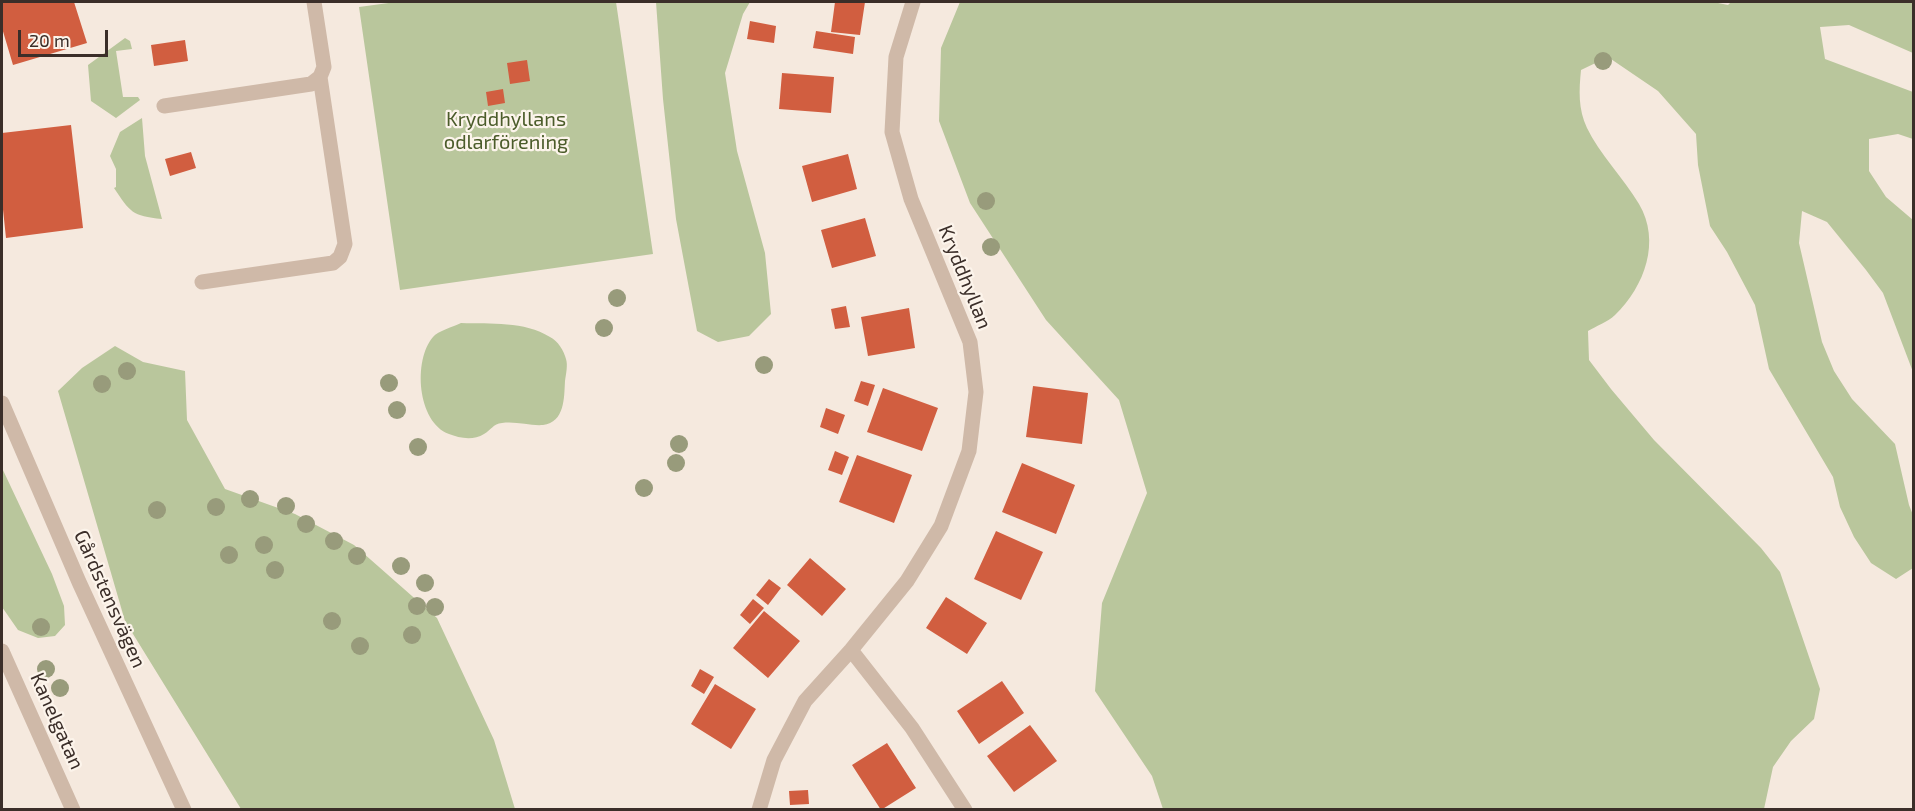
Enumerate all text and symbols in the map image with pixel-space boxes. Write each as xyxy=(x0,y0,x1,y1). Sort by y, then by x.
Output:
scale bar xyxy=(21,18,111,56)
text: 20 m xyxy=(29,29,70,51)
park label: Kryddhyllans odlarförening xyxy=(444,107,568,154)
street label: Kryddhyllan xyxy=(933,222,997,332)
street label: Gårdstensvägen xyxy=(69,527,151,671)
street label: Kanelgatan xyxy=(25,669,89,773)

